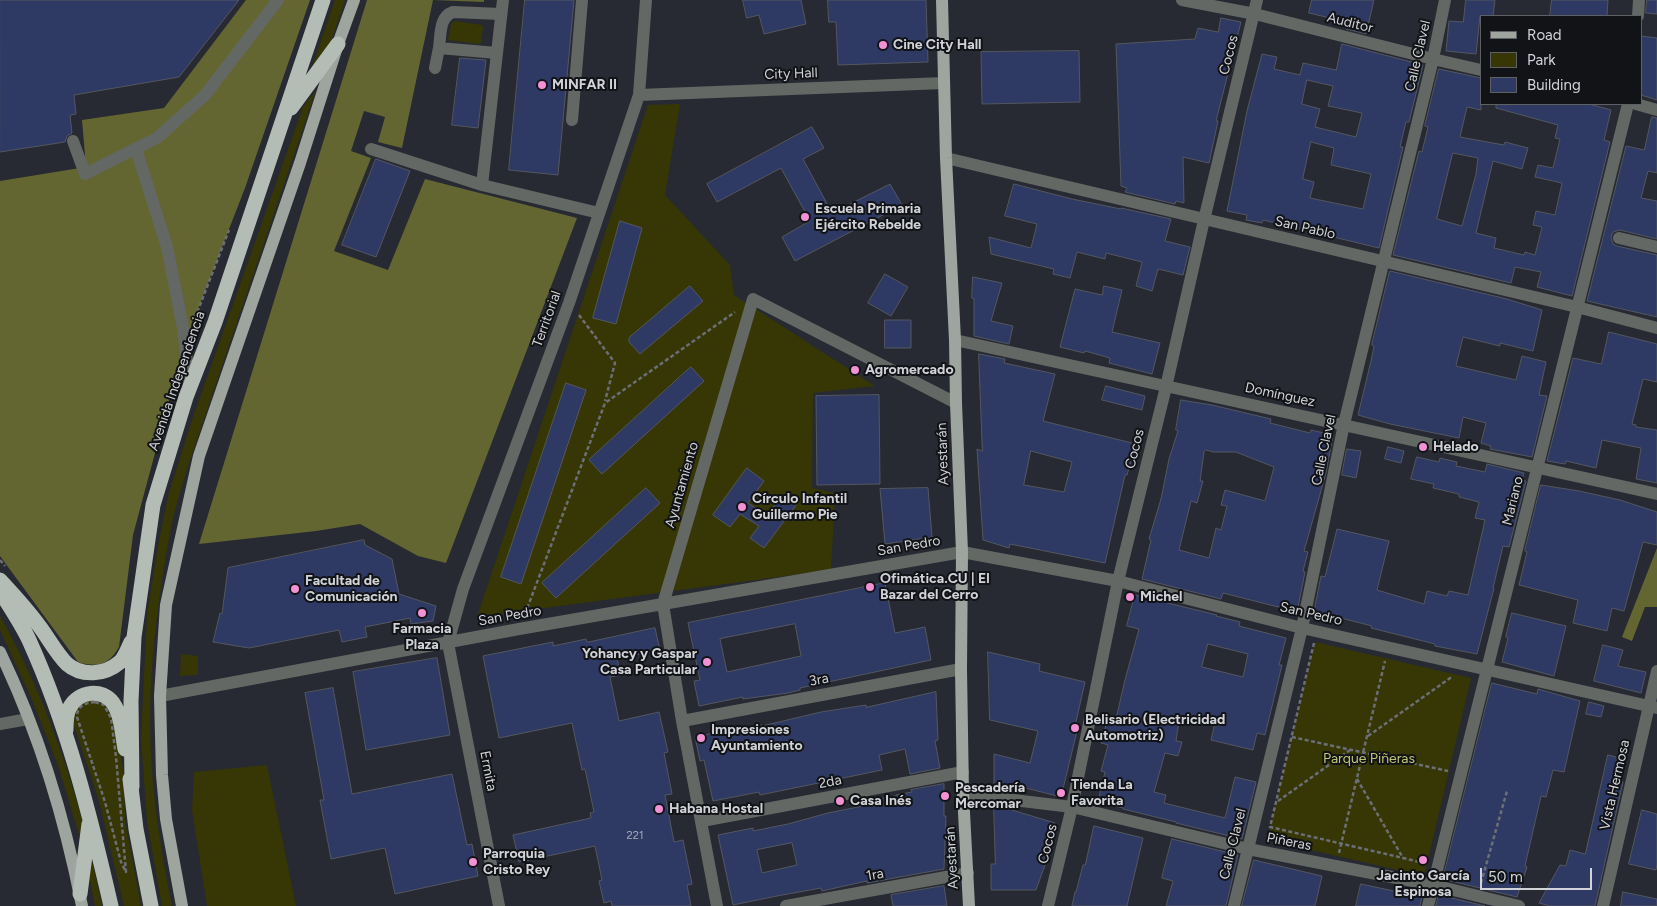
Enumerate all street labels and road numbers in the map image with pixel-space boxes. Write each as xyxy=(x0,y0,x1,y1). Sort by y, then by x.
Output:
street label: Auditor xyxy=(1325,9,1375,37)
street label: Calle Clavel xyxy=(1402,19,1434,93)
street label: Cocos xyxy=(1216,33,1242,77)
street label: City Hall xyxy=(764,65,818,83)
street label: San Pablo xyxy=(1273,213,1337,243)
street label: Territorial xyxy=(529,289,565,349)
street label: Avenida Independencia xyxy=(145,309,209,453)
street label: Domínguez xyxy=(1243,379,1317,411)
street label: Calle Clavel xyxy=(1308,413,1340,487)
street label: Ayestarán xyxy=(934,422,952,486)
street label: Cocos xyxy=(1122,427,1148,471)
street label: Ayuntamiento xyxy=(662,440,702,530)
street label: Mariano xyxy=(1499,475,1527,527)
street label: San Pedro xyxy=(876,532,942,560)
street label: San Pedro xyxy=(1278,599,1344,629)
street label: San Pedro xyxy=(477,602,543,630)
street label: 3ra xyxy=(808,670,830,690)
street label: Vista Hermosa xyxy=(1596,738,1634,832)
street label: Ermita xyxy=(476,749,500,793)
street label: 2da xyxy=(817,772,843,792)
street label: Calle Clavel xyxy=(1216,807,1250,881)
street label: Cocos xyxy=(1035,822,1061,866)
street label: Ayestarán xyxy=(942,826,962,890)
street label: Piñeras xyxy=(1265,829,1313,855)
street label: 1ra xyxy=(865,865,885,885)

